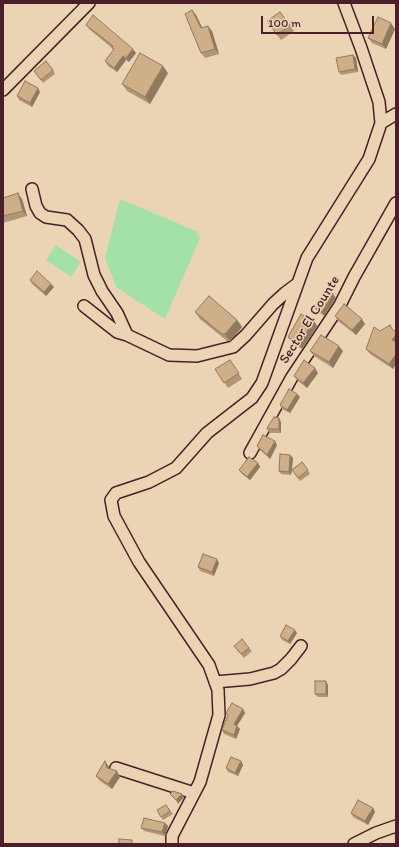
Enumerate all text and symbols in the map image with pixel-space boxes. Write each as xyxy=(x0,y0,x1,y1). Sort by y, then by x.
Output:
scale bar xyxy=(263,8,376,34)
text: 100 m xyxy=(268,16,301,30)
street label: Sector El Counte xyxy=(276,273,344,367)

